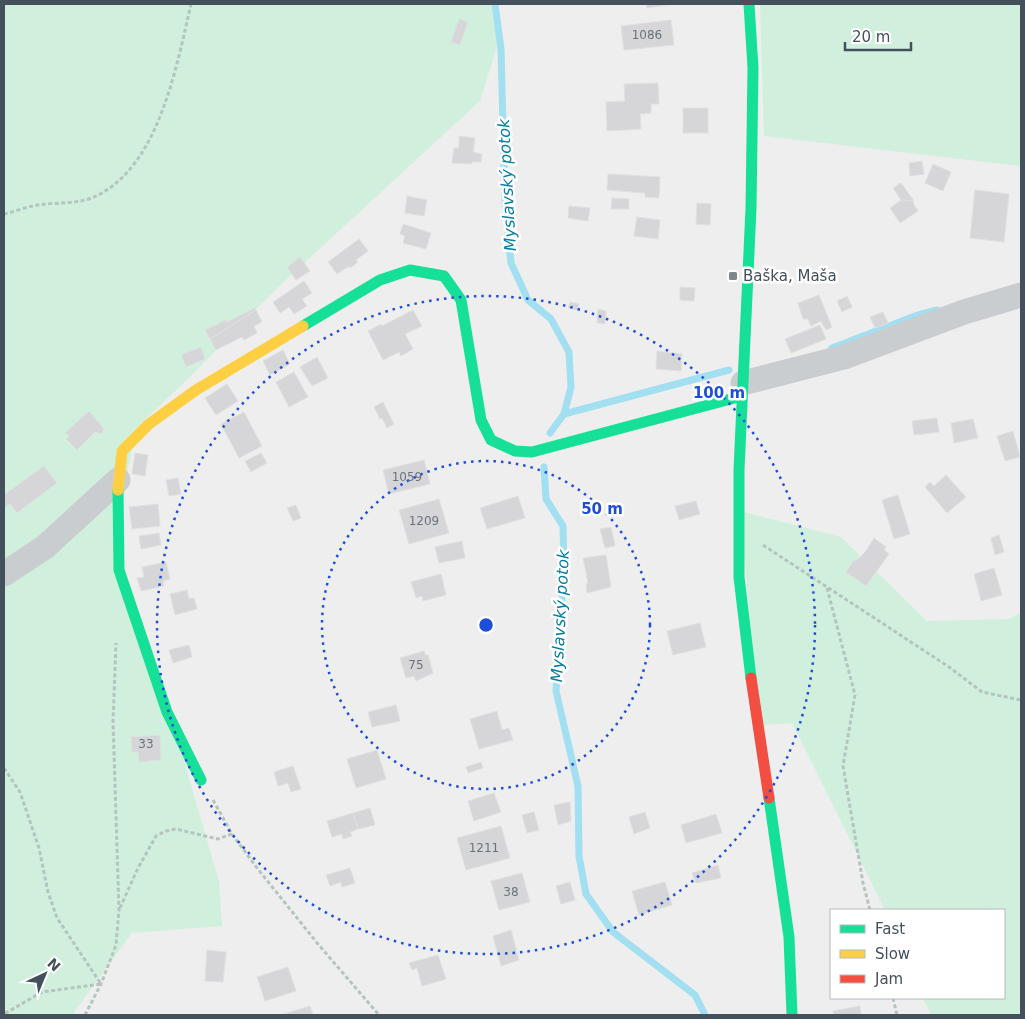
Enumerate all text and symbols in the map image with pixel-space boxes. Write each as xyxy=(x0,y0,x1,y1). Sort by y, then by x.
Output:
scale bar xyxy=(845,20,911,52)
house number: 1086 xyxy=(632,28,662,42)
text: 20 m xyxy=(852,28,890,46)
water label: Myslavský potok xyxy=(494,117,520,252)
place label: Baška, Maša xyxy=(743,267,837,285)
marker: Baška, Maša xyxy=(727,270,739,282)
text: 100 m xyxy=(693,384,745,402)
house number: 1059 xyxy=(392,470,422,484)
text: 50 m xyxy=(581,500,623,518)
house number: 1209 xyxy=(409,514,439,528)
water label: Myslavský potok xyxy=(547,548,573,683)
centre of rings xyxy=(477,616,495,634)
house number: 75 xyxy=(408,658,424,672)
house number: 33 xyxy=(138,737,154,751)
house number: 1211 xyxy=(469,841,499,855)
house number: 38 xyxy=(503,885,519,899)
legend xyxy=(830,909,1005,999)
text: Fast xyxy=(875,920,905,938)
text: Slow xyxy=(875,945,910,963)
north arrow xyxy=(20,949,70,999)
text: N xyxy=(44,955,64,974)
text: Jam xyxy=(874,970,903,988)

